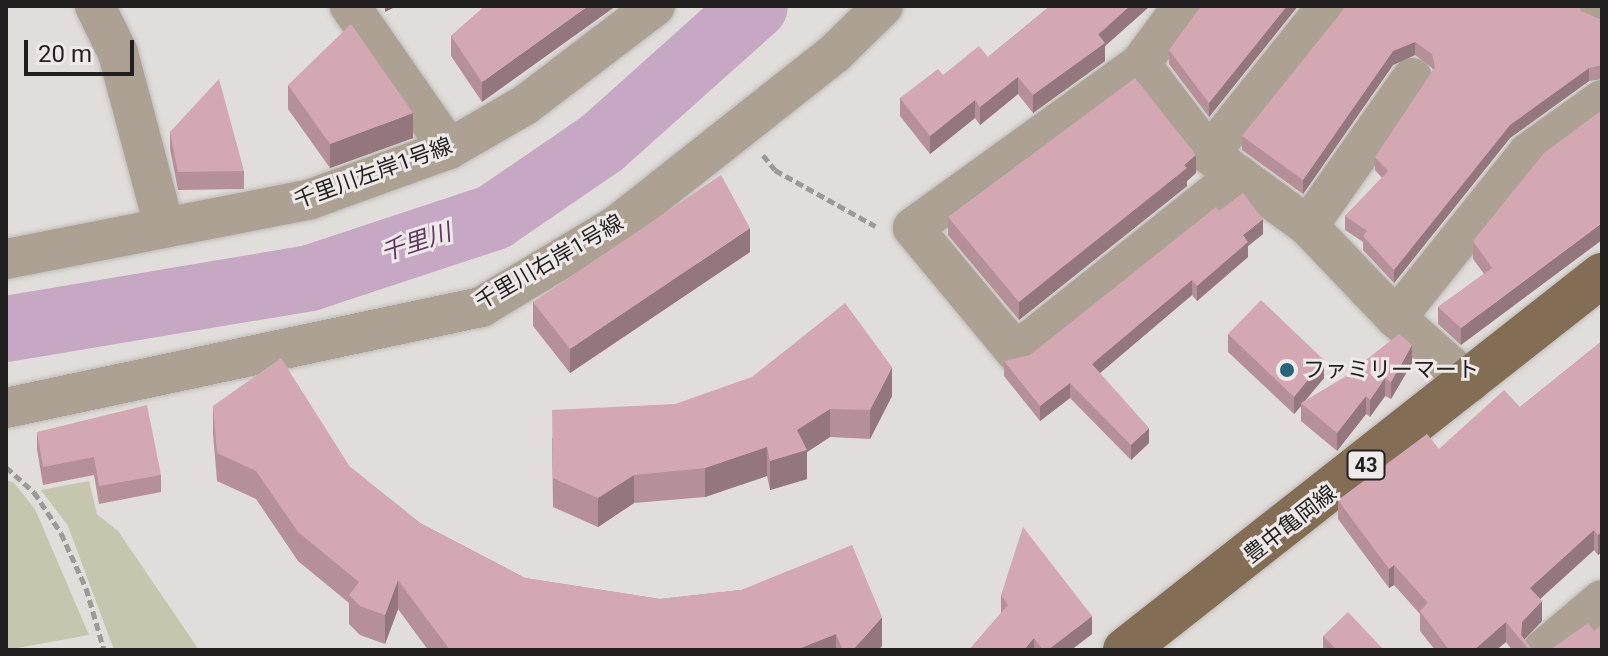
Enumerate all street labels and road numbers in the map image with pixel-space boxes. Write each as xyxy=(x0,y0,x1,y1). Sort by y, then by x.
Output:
street label: 千里川左岸1号線 xyxy=(290,132,456,214)
street label: 千里川右岸1号線 xyxy=(470,209,628,315)
road number: 43 xyxy=(1346,449,1386,481)
street label: 豊中亀岡線 xyxy=(1239,480,1341,568)

